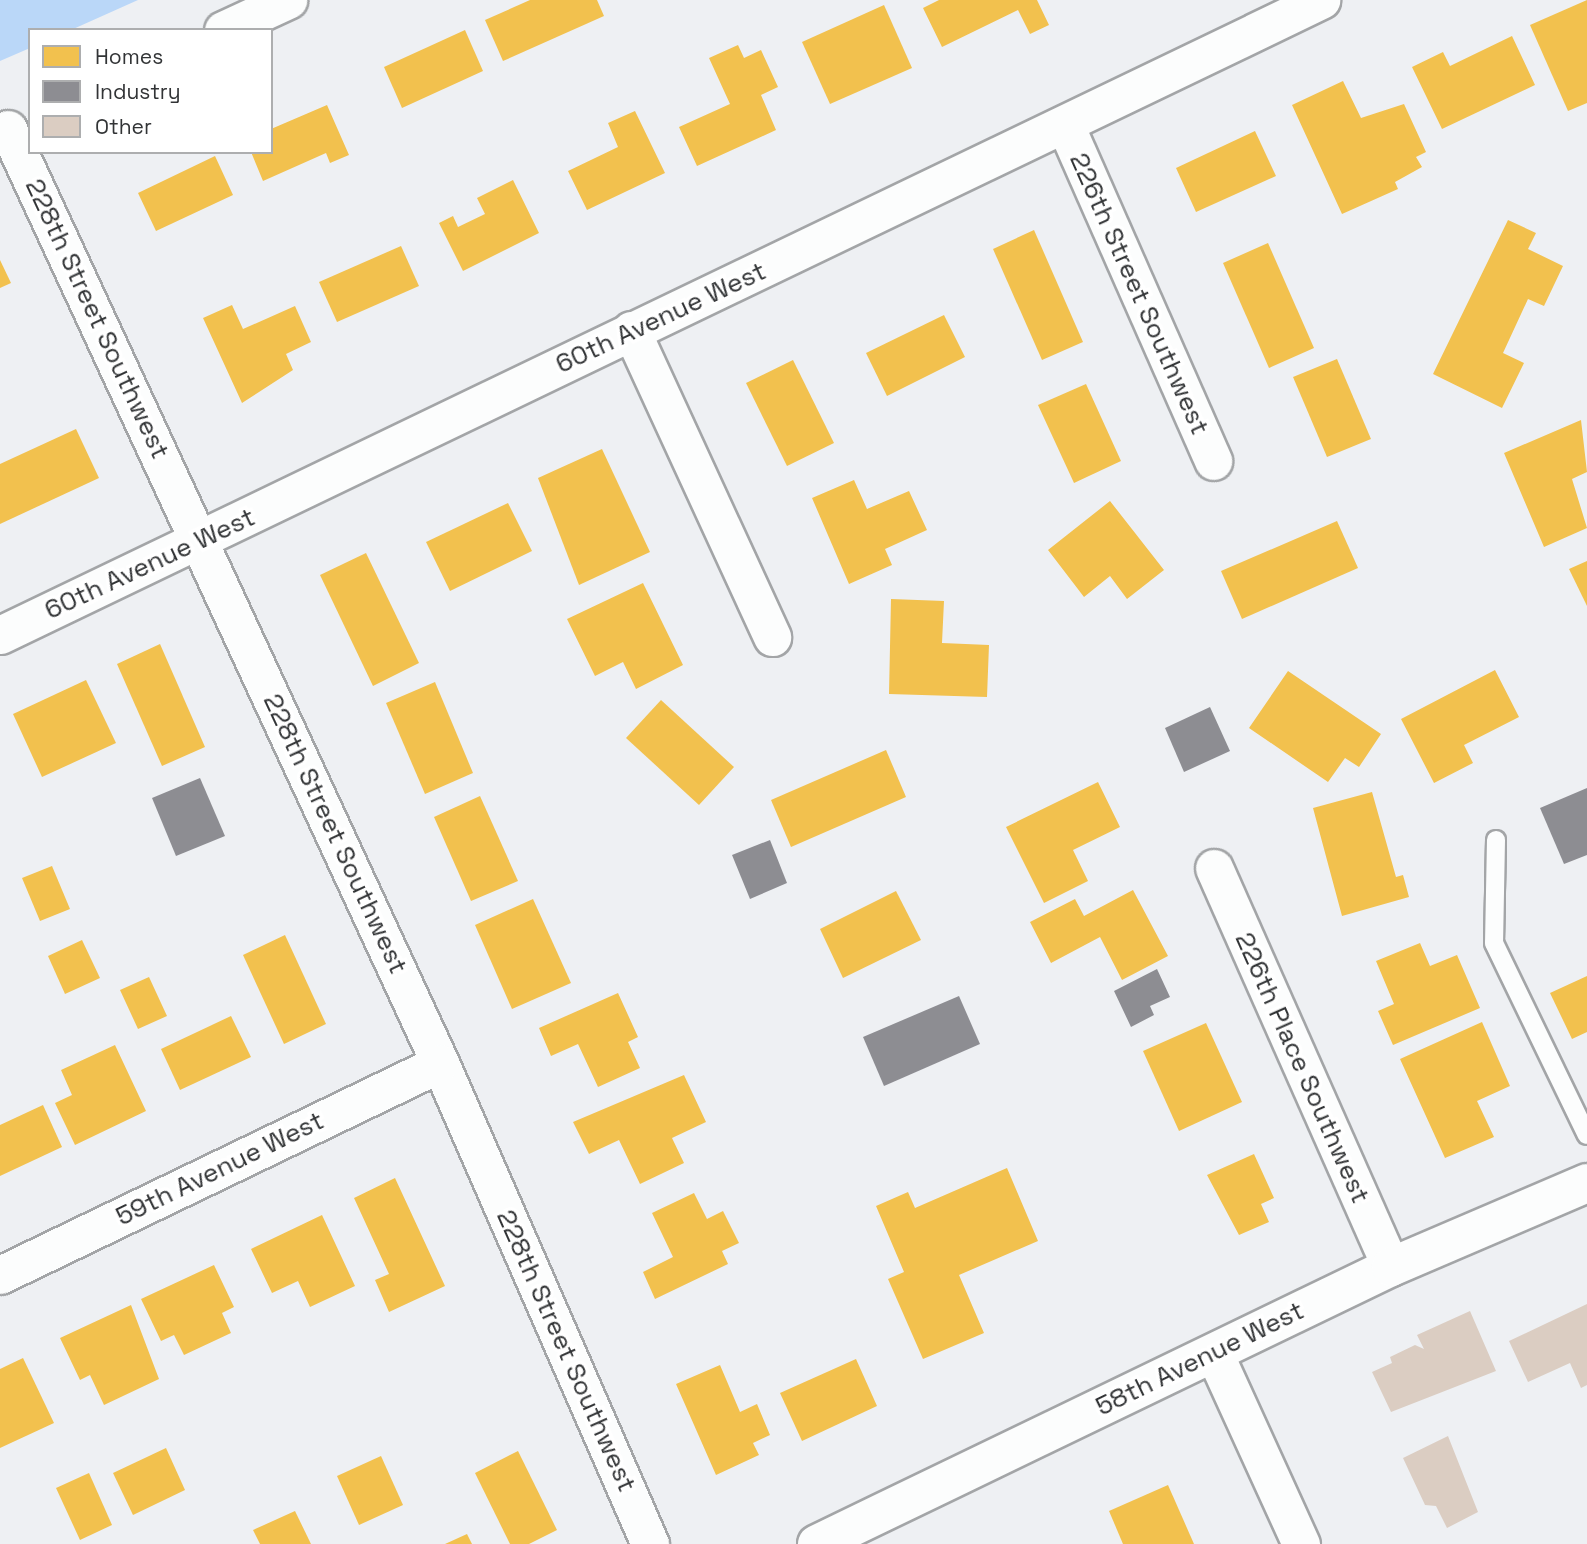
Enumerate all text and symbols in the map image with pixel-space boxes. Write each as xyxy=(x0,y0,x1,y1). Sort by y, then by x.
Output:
legend xyxy=(28,28,273,154)
text: Homes xyxy=(95,43,163,70)
text: Industry xyxy=(95,78,181,105)
text: Other xyxy=(95,113,152,140)
street label: 226th Street Southwest xyxy=(1063,148,1215,440)
street label: 228th Street Southwest xyxy=(18,174,176,464)
street label: 60th Avenue West xyxy=(551,256,771,380)
street label: 60th Avenue West xyxy=(40,502,260,626)
street label: 228th Street Southwest xyxy=(256,689,414,979)
street label: 226th Place Southwest xyxy=(1228,928,1376,1208)
street label: 59th Avenue West xyxy=(111,1105,329,1233)
street label: 228th Street Southwest xyxy=(490,1205,642,1497)
street label: 58th Avenue West xyxy=(1091,1295,1309,1423)

